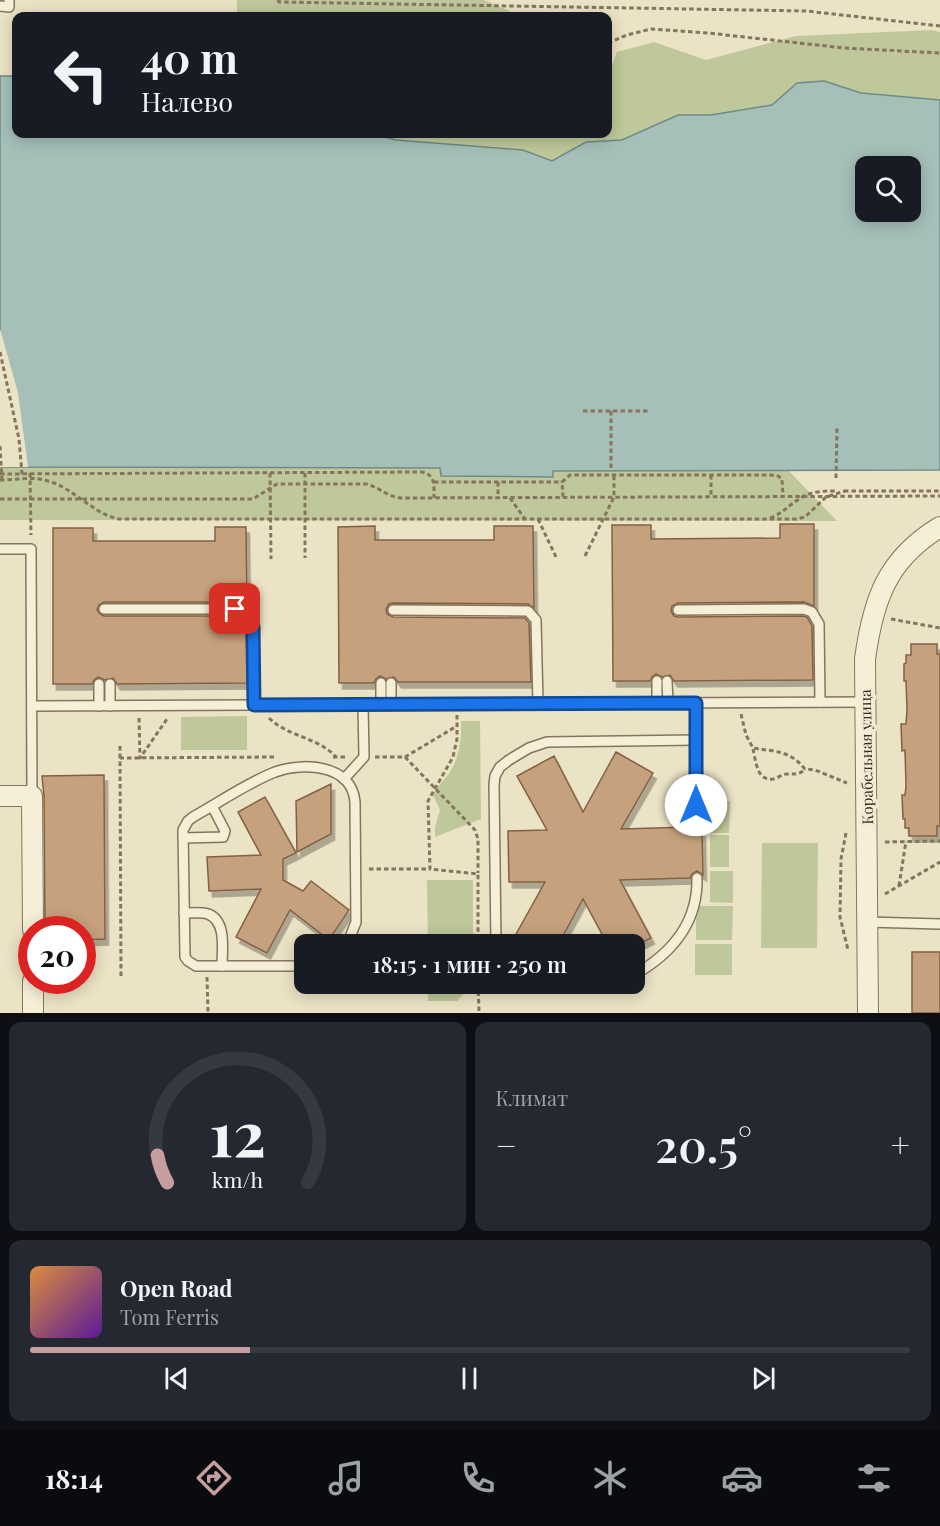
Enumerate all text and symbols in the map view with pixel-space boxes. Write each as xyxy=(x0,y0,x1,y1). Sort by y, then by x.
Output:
text: 40 m xyxy=(141,29,238,85)
icon: left xyxy=(42,36,120,114)
text: Налево xyxy=(141,83,233,119)
map controls xyxy=(855,156,921,222)
button: search xyxy=(855,156,921,222)
pin xyxy=(209,583,260,634)
icon: arrive xyxy=(218,592,251,625)
street label: Корабельная улица xyxy=(855,689,877,825)
position arrow xyxy=(664,773,728,837)
speed limit sign: 20 xyxy=(18,916,96,994)
text: 18:15 · 1 мин · 250 m xyxy=(372,949,567,979)
text: Климат xyxy=(496,1084,568,1111)
text: 12 xyxy=(209,1089,266,1173)
text: 20.5° xyxy=(655,1114,752,1174)
text: − xyxy=(496,1122,517,1166)
text: + xyxy=(891,1122,910,1166)
text: km/h xyxy=(212,1166,263,1194)
text: Open Road xyxy=(120,1273,232,1303)
text: Tom Ferris xyxy=(120,1303,219,1330)
icon: previous xyxy=(160,1362,193,1395)
icon: pause xyxy=(453,1362,486,1395)
icon: next xyxy=(747,1362,780,1395)
icon: directions xyxy=(193,1457,235,1499)
icon: music xyxy=(325,1457,367,1499)
icon: phone xyxy=(457,1457,499,1499)
icon: climate xyxy=(589,1457,631,1499)
icon: car xyxy=(721,1457,763,1499)
icon: filters xyxy=(853,1457,895,1499)
text: 18:14 xyxy=(45,1460,103,1496)

